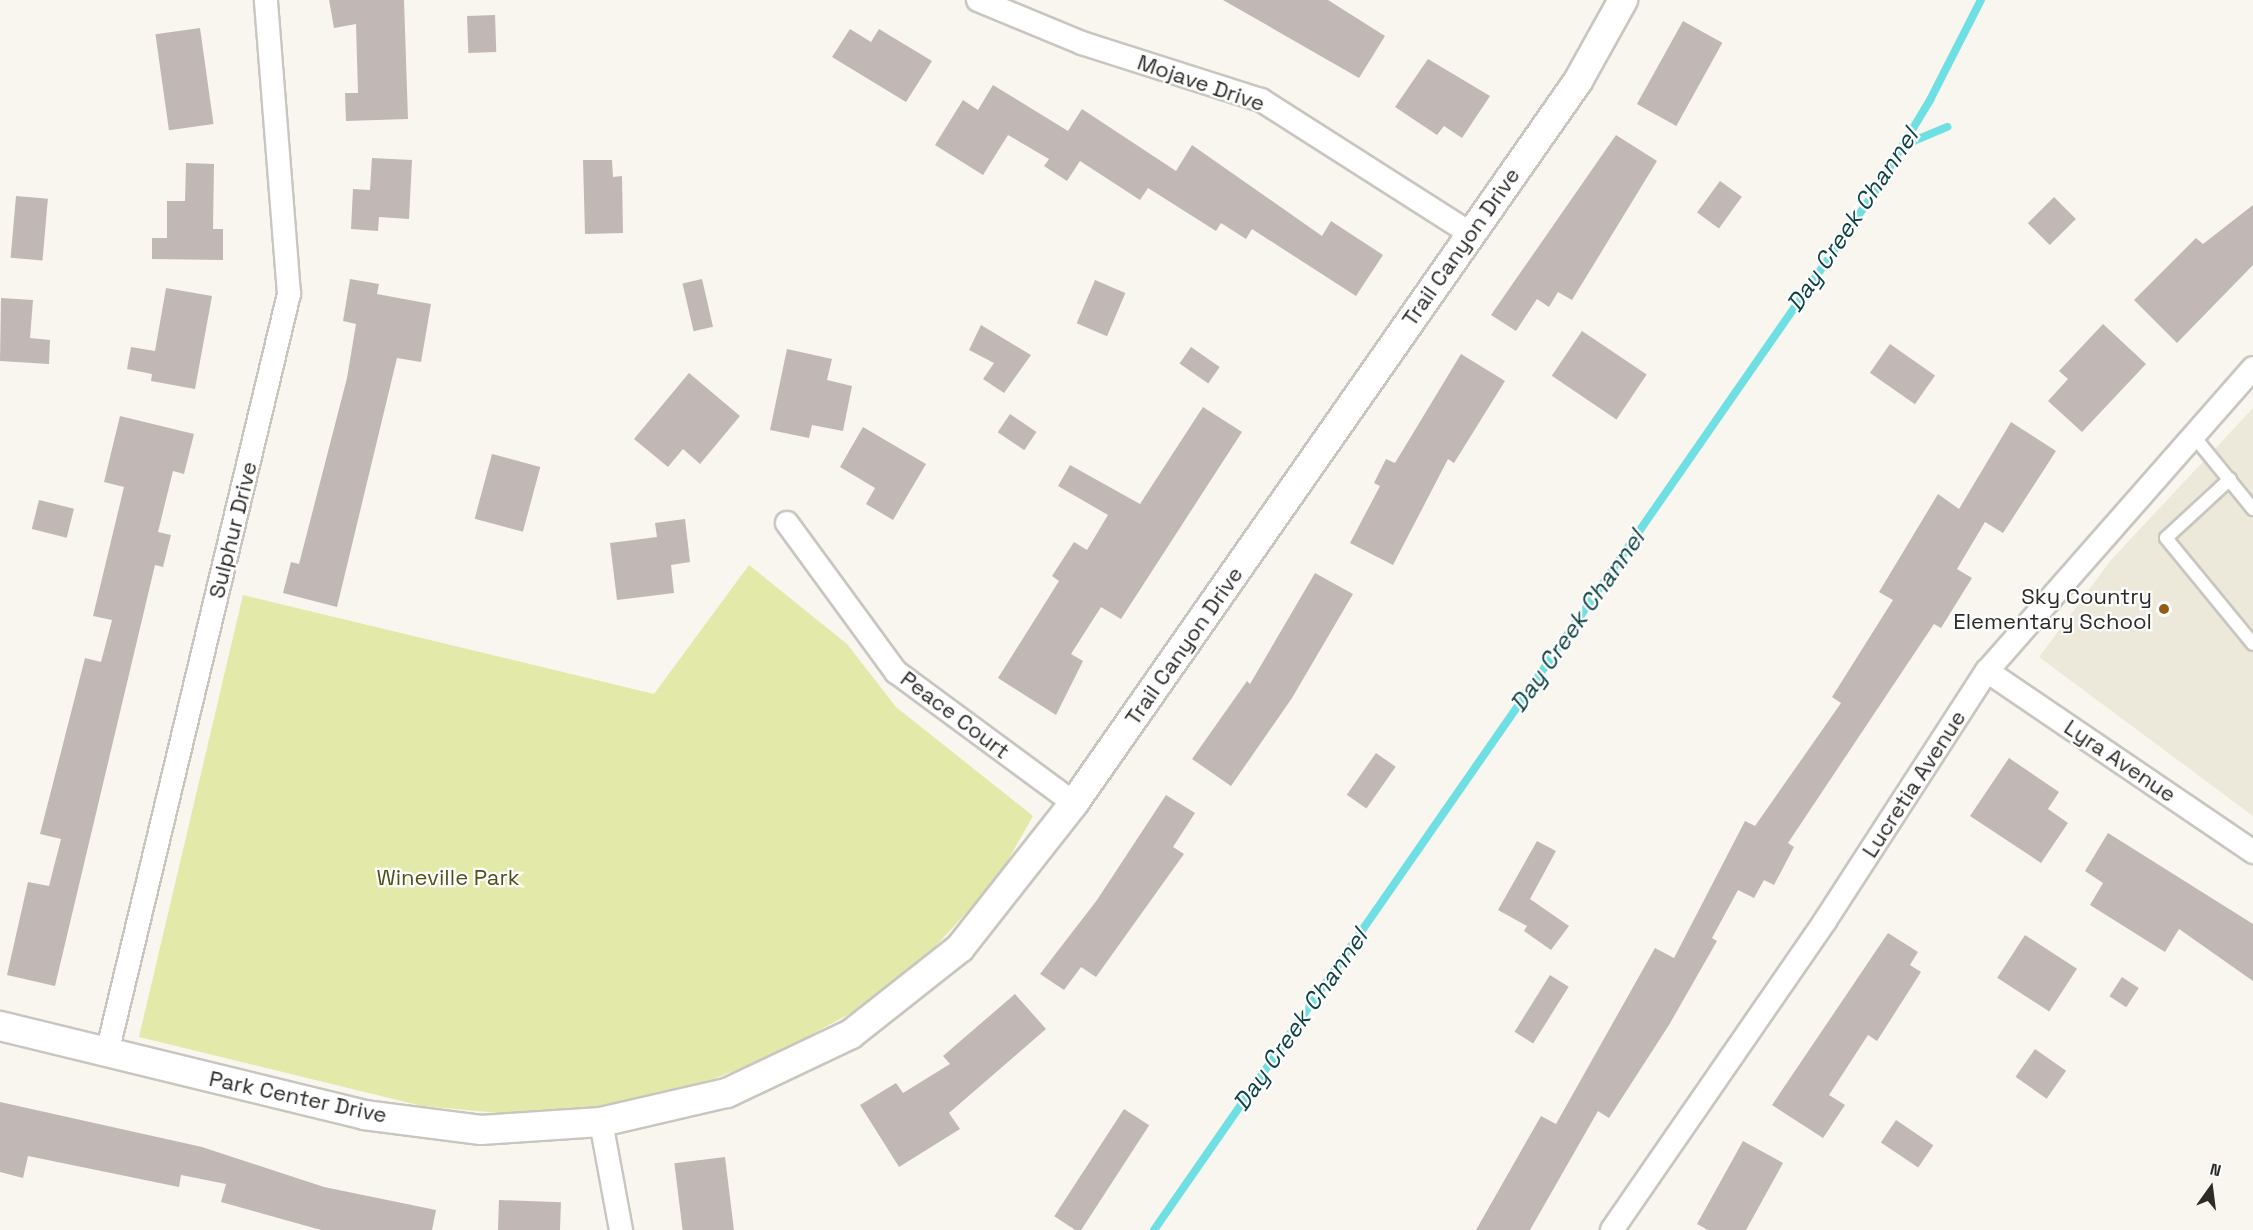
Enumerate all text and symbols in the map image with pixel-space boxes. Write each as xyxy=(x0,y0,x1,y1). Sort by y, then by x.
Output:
street label: Mojave Drive xyxy=(1134,49,1268,117)
water label: Day Creek Channel xyxy=(1780,123,1924,317)
street label: Trail Canyon Drive xyxy=(1396,163,1526,331)
street label: Sulphur Drive xyxy=(203,459,263,601)
water label: Day Creek Channel xyxy=(1503,525,1651,717)
street label: Trail Canyon Drive xyxy=(1119,562,1249,730)
place label: Sky Country Elementary School xyxy=(1953,583,2152,634)
marker: Sky Country Elementary School xyxy=(2157,602,2171,616)
street label: Peace Court xyxy=(895,665,1015,765)
street label: Lucretia Avenue xyxy=(1856,705,1972,863)
street label: Lyra Avenue xyxy=(2059,714,2181,808)
park label: Wineville Park xyxy=(376,865,520,891)
water label: Day Creek Channel xyxy=(1226,924,1374,1116)
street label: Park Center Drive xyxy=(207,1065,389,1129)
north arrow xyxy=(2181,1158,2241,1218)
text: N xyxy=(2208,1159,2223,1182)

